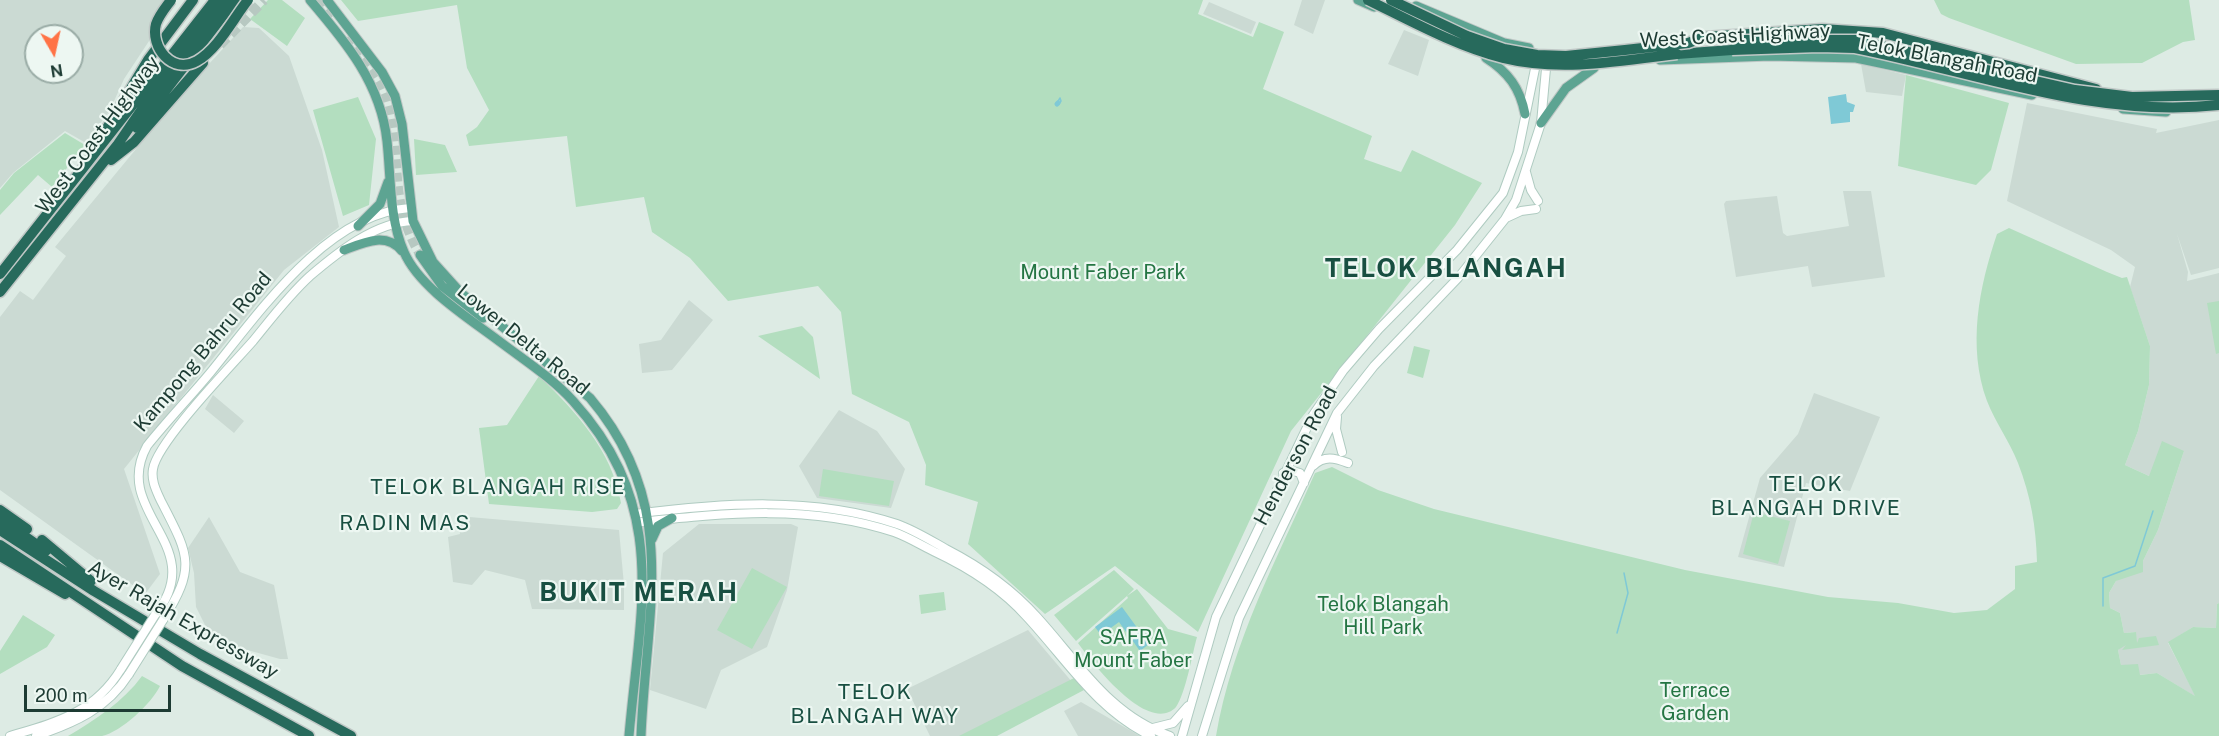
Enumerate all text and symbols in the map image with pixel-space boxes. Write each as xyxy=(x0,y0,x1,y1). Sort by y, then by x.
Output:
street label: West Coast Highway xyxy=(1639,19,1831,53)
north arrow xyxy=(24,24,84,84)
street label: Telok Blangah Road xyxy=(1855,30,2039,88)
street label: West Coast Highway xyxy=(31,51,165,219)
text: N xyxy=(49,60,64,81)
district label: TELOK BLANGAH xyxy=(1325,253,1567,285)
park label: Mount Faber Park xyxy=(1020,261,1186,285)
street label: Kampong Bahru Road xyxy=(129,267,277,437)
street label: Lower Delta Road xyxy=(452,279,594,401)
street label: Henderson Road xyxy=(1249,382,1343,530)
district label: TELOK BLANGAH DRIVE xyxy=(1711,472,1901,522)
district label: TELOK BLANGAH RISE xyxy=(370,475,626,501)
district label: RADIN MAS xyxy=(339,511,471,537)
street label: Ayer Rajah Expressway xyxy=(84,556,282,684)
district label: BUKIT MERAH xyxy=(539,577,739,609)
park label: Telok Blangah Hill Park xyxy=(1317,593,1449,640)
park label: SAFRA Mount Faber xyxy=(1074,626,1192,673)
scale bar xyxy=(27,673,174,711)
park label: Terrace Garden xyxy=(1660,679,1730,726)
district label: TELOK BLANGAH WAY xyxy=(790,680,960,730)
text: 200 m xyxy=(35,685,88,706)

